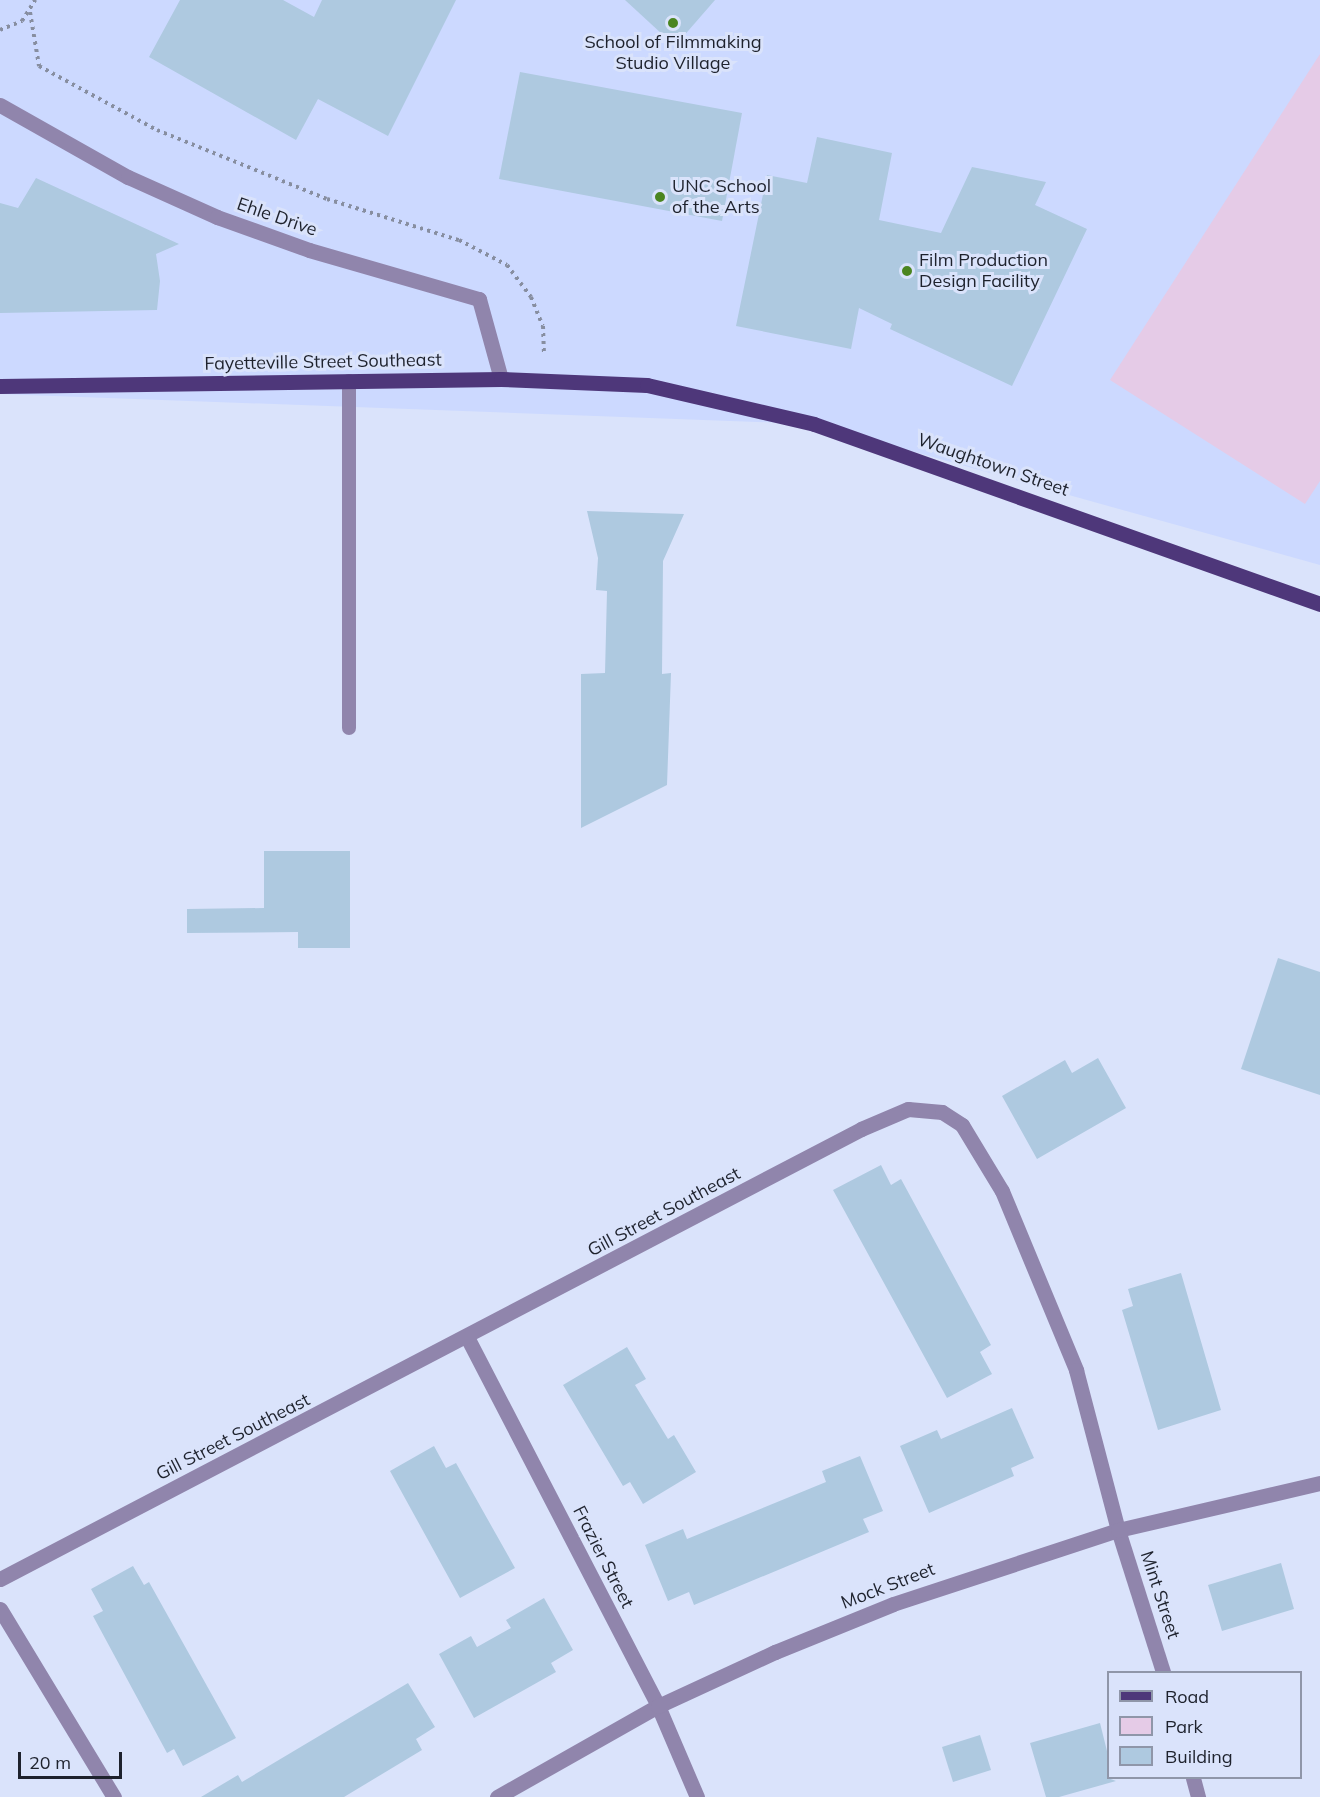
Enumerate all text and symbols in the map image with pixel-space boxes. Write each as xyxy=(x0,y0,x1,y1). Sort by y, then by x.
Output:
marker: School of Filmmaking Studio Village xyxy=(666,16,680,30)
place label: School of Filmmaking Studio Village xyxy=(584,32,762,74)
place label: UNC School of the Arts xyxy=(672,176,771,219)
marker: UNC School of the Arts xyxy=(653,190,667,204)
street label: Ehle Drive xyxy=(234,193,320,241)
place label: Film Production Design Facility xyxy=(919,250,1048,292)
marker: Film Production Design Facility xyxy=(900,264,914,278)
street label: Fayetteville Street Southeast xyxy=(204,349,442,375)
street label: Waughtown Street xyxy=(915,429,1071,501)
street label: Gill Street Southeast xyxy=(584,1163,744,1261)
street label: Gill Street Southeast xyxy=(153,1389,313,1485)
street label: Frazier Street xyxy=(568,1502,638,1612)
street label: Mint Street xyxy=(1136,1548,1184,1642)
street label: Mock Street xyxy=(838,1558,938,1614)
legend xyxy=(1107,1671,1302,1779)
text: Road xyxy=(1165,1685,1209,1708)
text: Park xyxy=(1165,1715,1203,1738)
scale bar xyxy=(21,1740,124,1778)
text: Building xyxy=(1165,1745,1233,1768)
text: 20 m xyxy=(29,1751,71,1774)

